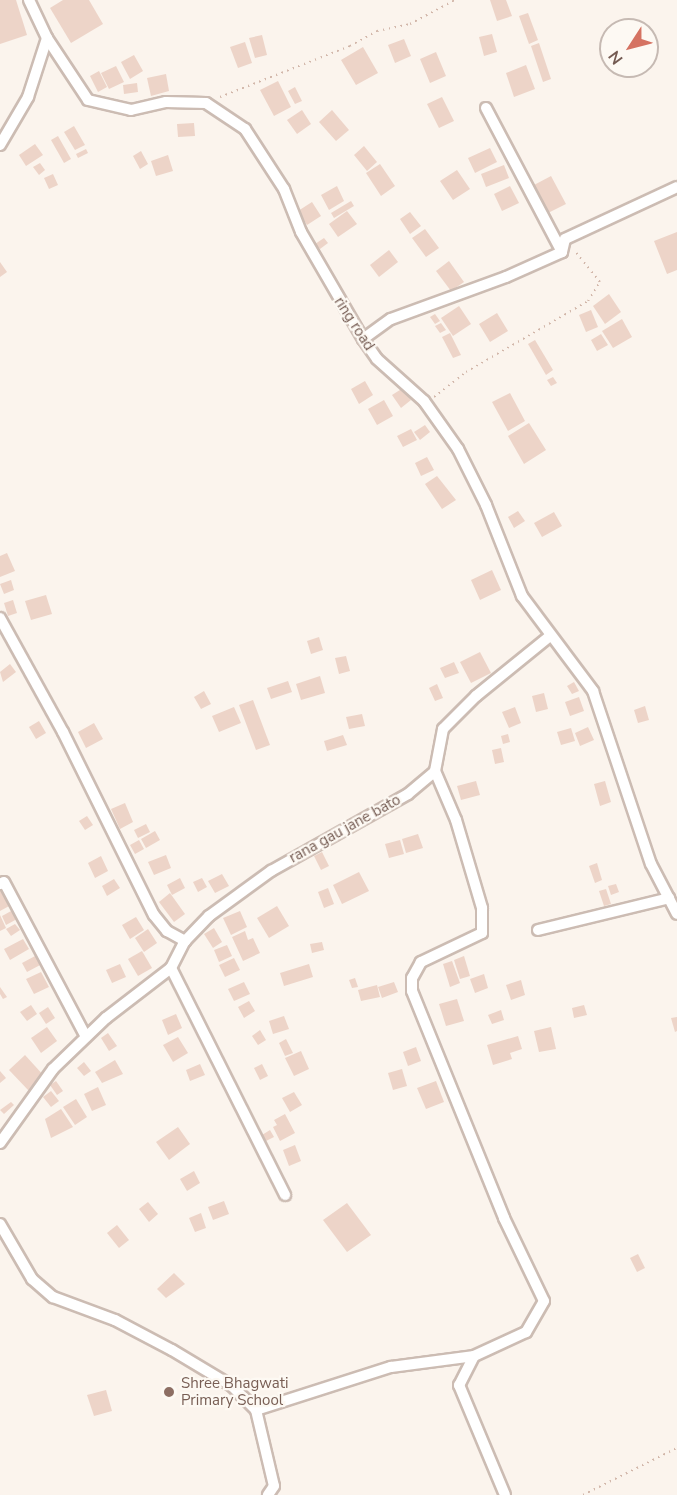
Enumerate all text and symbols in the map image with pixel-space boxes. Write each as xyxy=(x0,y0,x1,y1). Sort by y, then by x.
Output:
north arrow xyxy=(599,18,659,78)
text: N xyxy=(604,46,628,69)
street label: ring road xyxy=(330,294,378,354)
street label: rana gau jane bato xyxy=(286,791,404,867)
place label: Shree Bhagwati Primary School xyxy=(181,1374,288,1409)
marker: Shree Bhagwati Primary School xyxy=(162,1385,176,1399)

